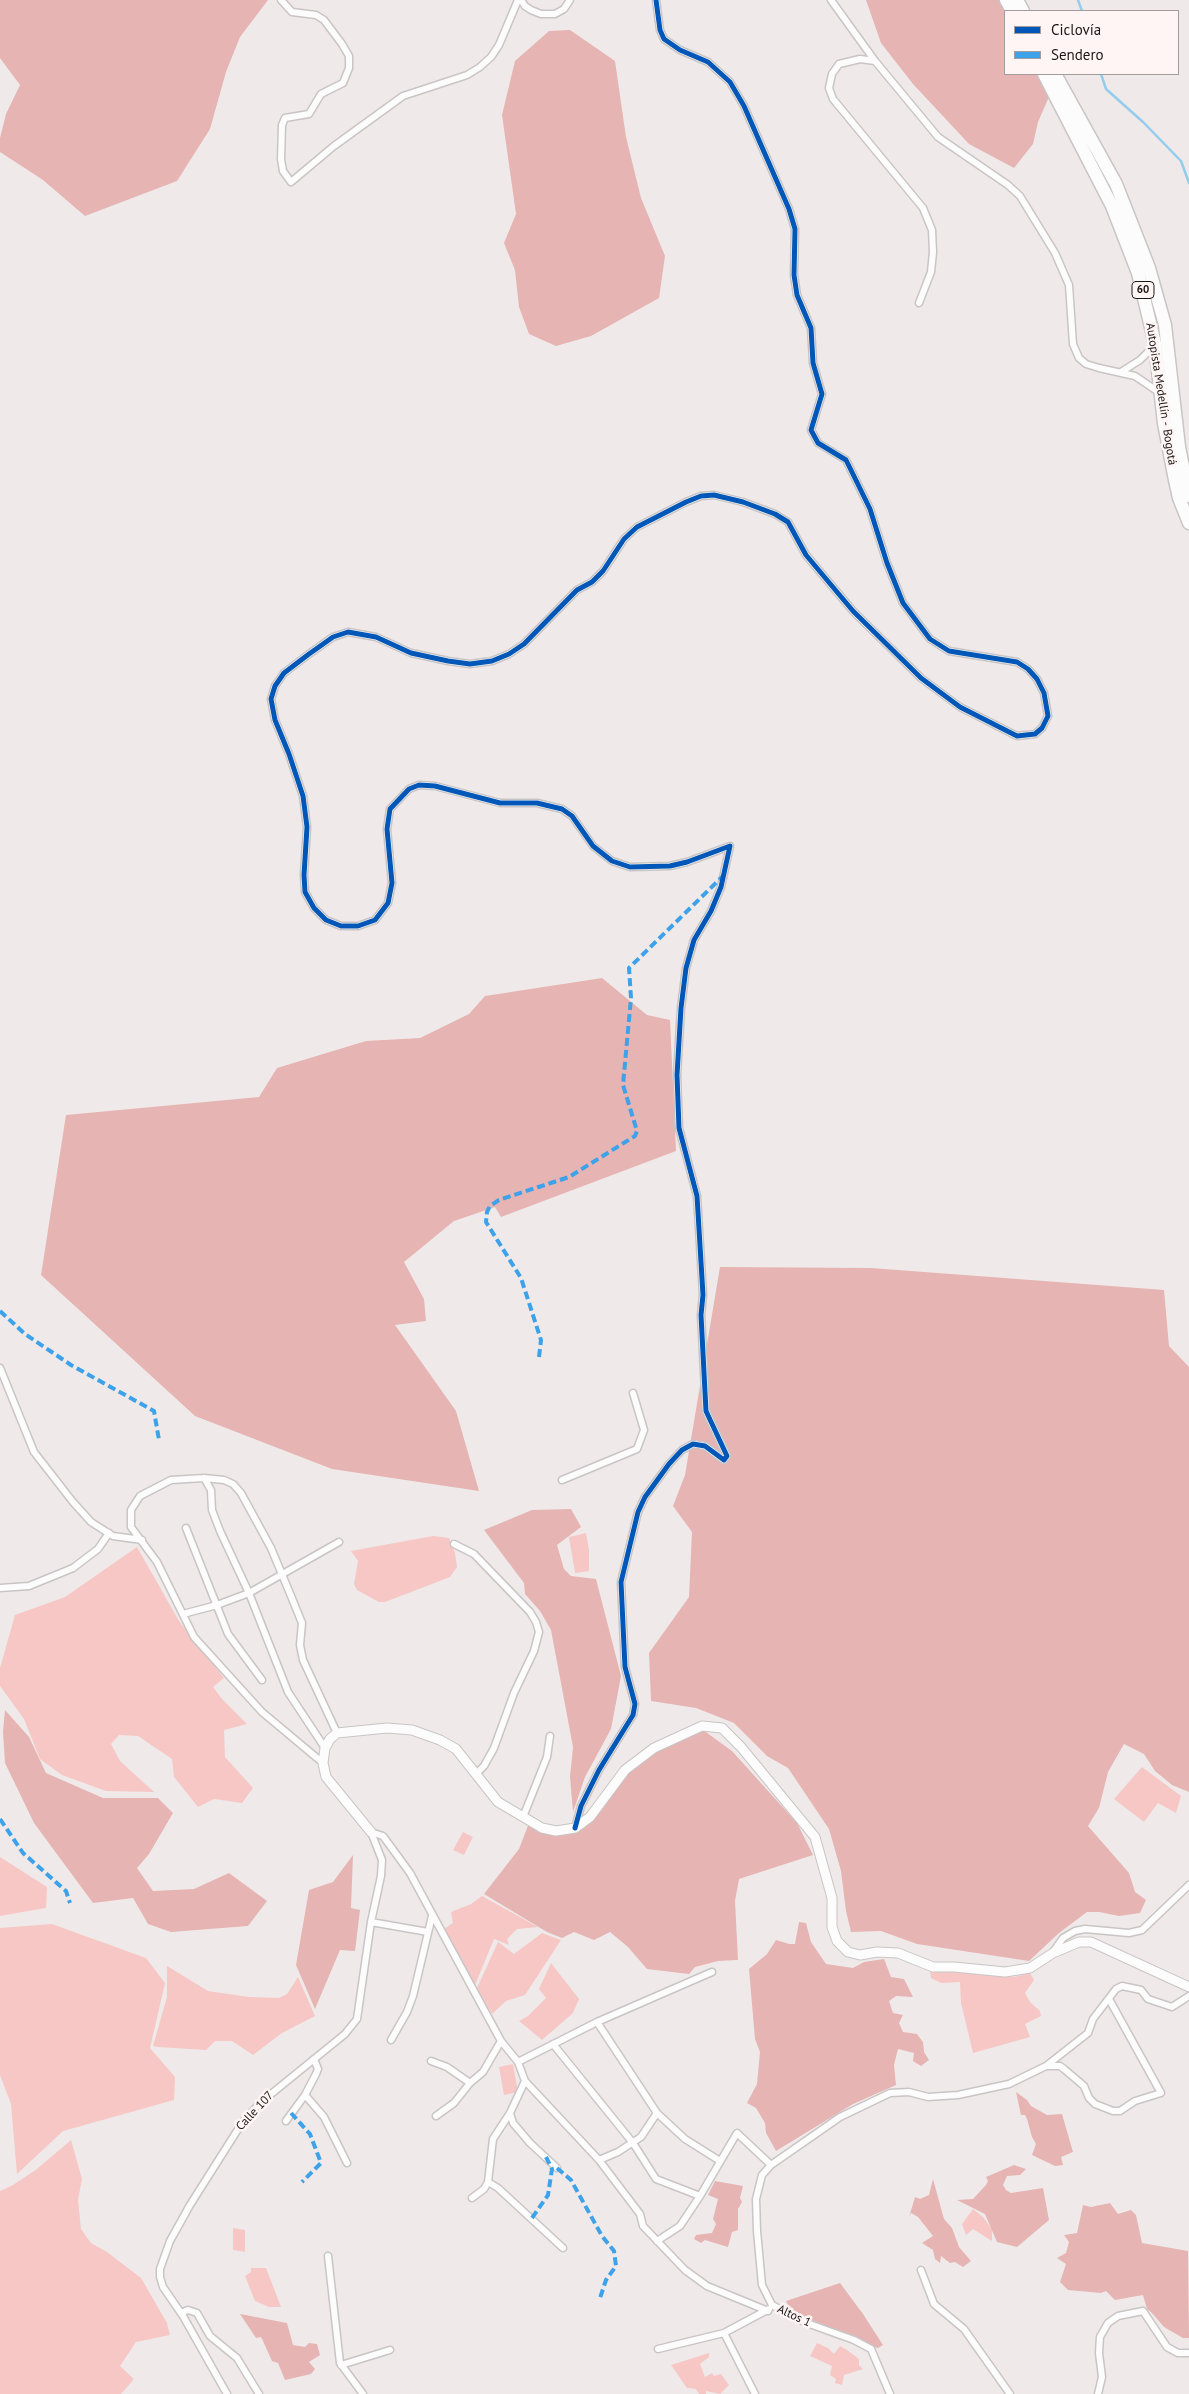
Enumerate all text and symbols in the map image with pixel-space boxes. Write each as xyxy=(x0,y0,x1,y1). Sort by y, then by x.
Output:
legend xyxy=(1004,10,1179,75)
text: Ciclovía xyxy=(1051,20,1101,39)
text: Sendero xyxy=(1051,45,1104,64)
road number: 60 xyxy=(1132,282,1154,298)
street label: Autopista Medellín - Bogotá xyxy=(1143,322,1179,466)
street label: Calle 107 xyxy=(233,2088,277,2134)
street label: Altos 1 xyxy=(775,2302,813,2330)

